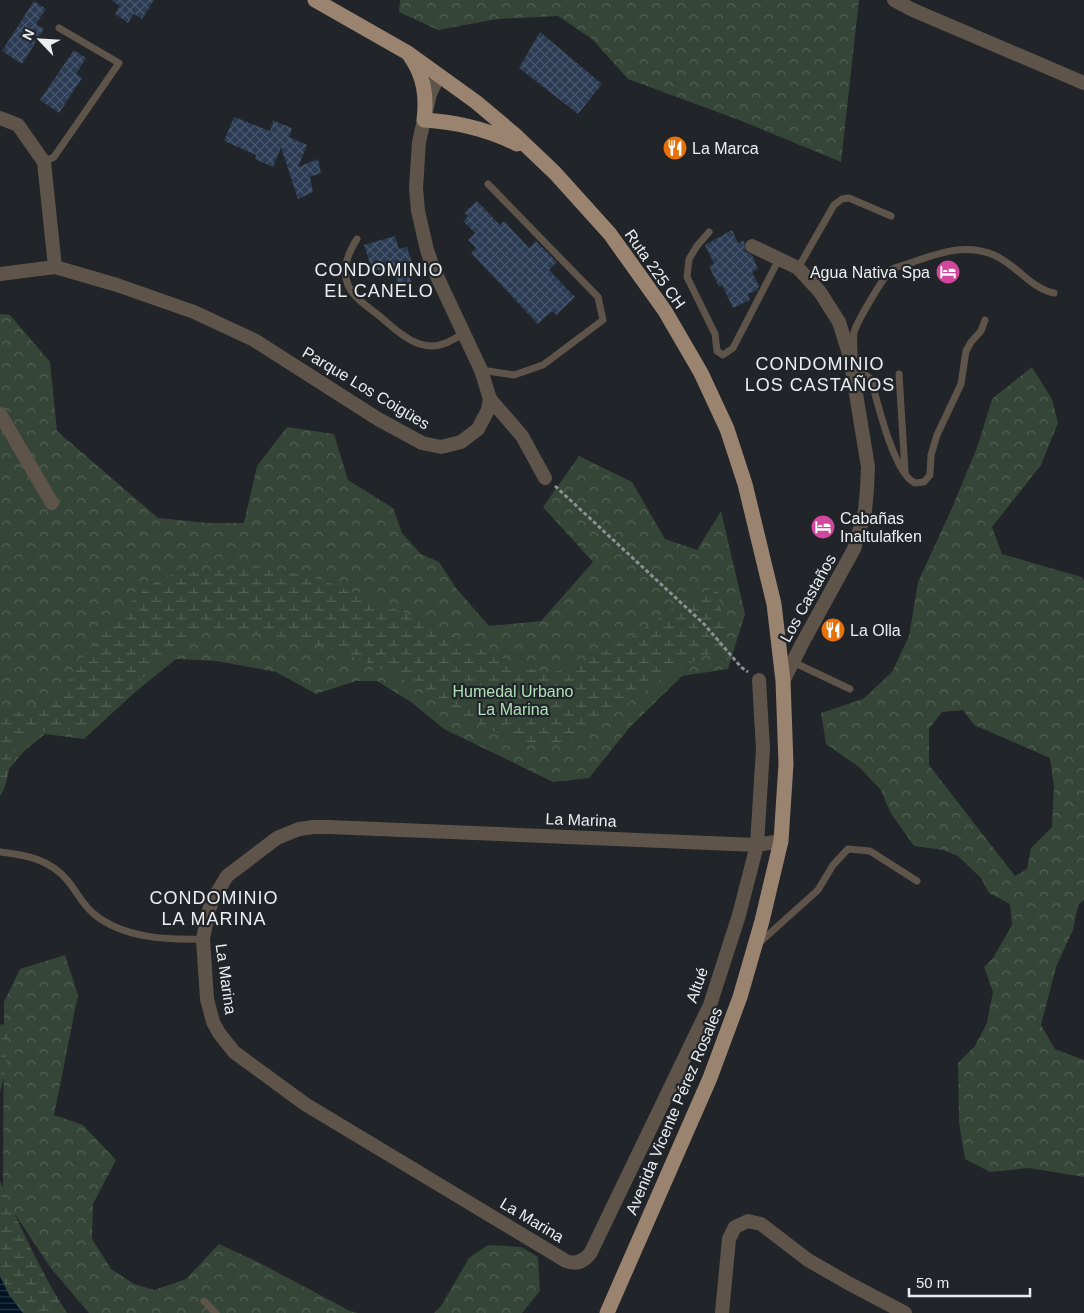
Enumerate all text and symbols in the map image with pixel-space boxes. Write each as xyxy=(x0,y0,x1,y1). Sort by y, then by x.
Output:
north arrow xyxy=(15,15,65,65)
text: N xyxy=(19,27,38,42)
restaurant icon: La Marca xyxy=(662,135,688,161)
place label: La Marca xyxy=(692,140,759,157)
street label: Ruta 225 CH xyxy=(622,226,688,312)
hotel icon: Agua Nativa Spa xyxy=(935,259,961,285)
district label: CONDOMINIO EL CANELO xyxy=(315,260,444,301)
place label: Agua Nativa Spa xyxy=(810,264,930,281)
street label: Parque Los Coigües xyxy=(299,343,433,433)
district label: CONDOMINIO LOS CASTAÑOS xyxy=(745,354,895,395)
place label: Cabañas Inaltulafken xyxy=(840,510,922,545)
hotel icon: Cabañas Inaltulafken xyxy=(810,514,836,540)
street label: Los Castaños xyxy=(777,551,839,645)
restaurant icon: La Olla xyxy=(820,617,846,643)
place label: La Olla xyxy=(850,622,901,639)
park label: Humedal Urbano La Marina xyxy=(453,683,574,718)
street label: La Marina xyxy=(545,810,617,830)
district label: CONDOMINIO LA MARINA xyxy=(150,888,279,929)
street label: La Marina xyxy=(213,943,239,1016)
street label: Altué xyxy=(683,965,711,1005)
street label: Avenida Vicente Pérez Rosales xyxy=(623,1005,725,1217)
street label: La Marina xyxy=(497,1194,567,1246)
scale bar xyxy=(909,1266,1030,1298)
text: 50 m xyxy=(916,1274,949,1291)

